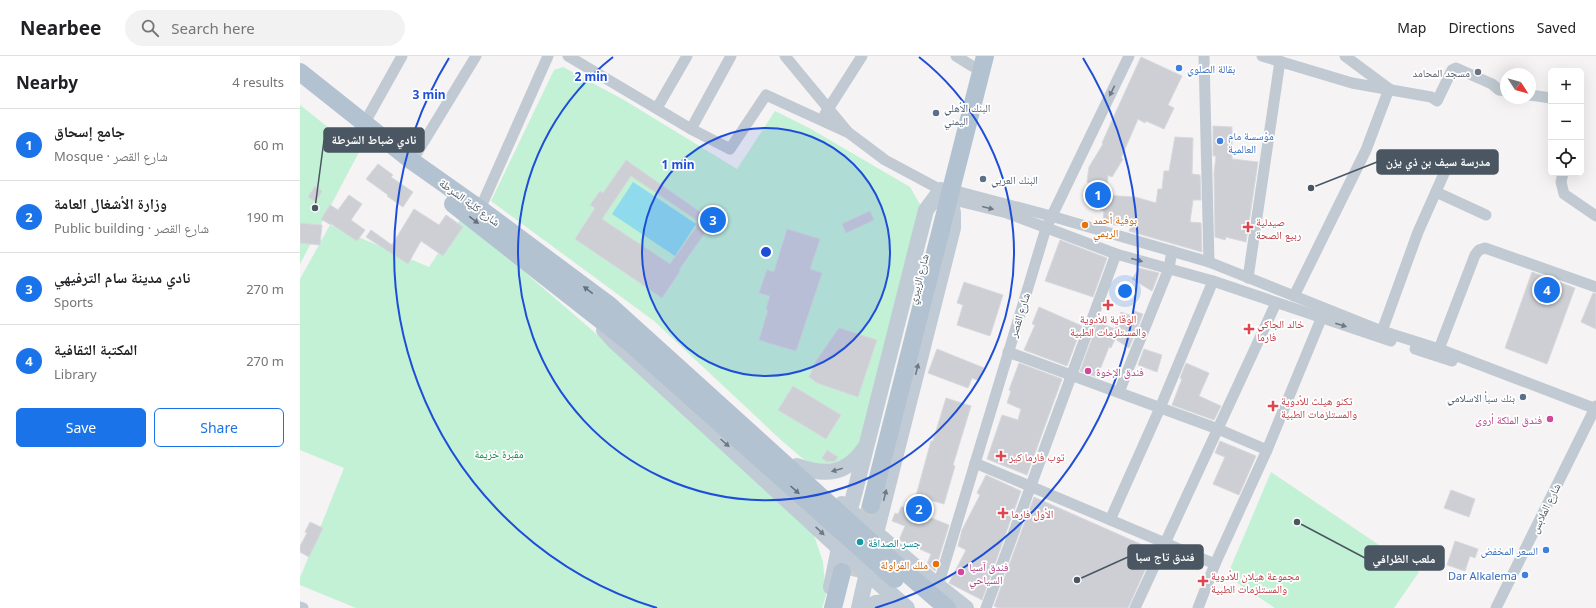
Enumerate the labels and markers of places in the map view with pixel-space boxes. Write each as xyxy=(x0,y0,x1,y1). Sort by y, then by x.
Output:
place label: بقالة الصلوي xyxy=(1187,61,1235,77)
marker: بقالة الصلوي xyxy=(1174,63,1184,73)
place label: مسجد المحامد xyxy=(1412,65,1470,80)
marker: مسجد المحامد xyxy=(1473,67,1483,77)
place label: البنك الأهلي اليمني xyxy=(944,100,991,129)
marker: البنك الأهلي اليمني xyxy=(931,108,941,118)
callout: نادي ضباط الشرطة xyxy=(324,128,424,152)
place label: مؤسسة مام العالمية xyxy=(1228,128,1274,156)
marker: مؤسسة مام العالمية xyxy=(1215,136,1225,146)
callout: مدرسة سيف بن ذي يزن xyxy=(1377,150,1498,174)
place label: البنك العربي xyxy=(991,172,1038,188)
marker: البنك العربي xyxy=(978,174,988,184)
pin: 1 xyxy=(1085,180,1111,210)
pin: 3 xyxy=(700,205,726,235)
place label: بوفية أحمد الريمي xyxy=(1093,212,1137,241)
place label: صيدلية ربيع الصحة xyxy=(1256,214,1301,242)
marker: بوفية أحمد الريمي xyxy=(1080,220,1090,230)
marker: صيدلية ربيع الصحة xyxy=(1243,222,1253,232)
centre of rings xyxy=(759,245,773,259)
pin: 4 xyxy=(1534,275,1560,305)
marker: الوقاية للأدوية والمستلزمات الطبية xyxy=(1103,300,1113,310)
place label: الوقاية للأدوية والمستلزمات الطبية xyxy=(1070,311,1146,339)
place label: خالد الجاكي فارما xyxy=(1257,316,1304,344)
marker: خالد الجاكي فارما xyxy=(1244,324,1254,334)
place label: فندق الإخوة xyxy=(1096,364,1144,379)
marker: فندق الإخوة xyxy=(1083,366,1093,376)
place label: بنك سبأ الاسلامي xyxy=(1447,390,1515,406)
marker: بنك سبأ الاسلامي xyxy=(1518,392,1528,402)
place label: تكنو هيلث للأدوية والمستلزمات الطبية xyxy=(1281,393,1357,421)
marker: تكنو هيلث للأدوية والمستلزمات الطبية xyxy=(1268,401,1278,411)
place label: فندق الملكة أروى xyxy=(1475,412,1542,427)
marker: فندق الملكة أروى xyxy=(1545,414,1555,424)
place label: توب فارما كير xyxy=(1008,449,1065,464)
marker: توب فارما كير xyxy=(996,451,1006,461)
pin: 2 xyxy=(906,494,932,524)
place label: الأول فارما xyxy=(1011,506,1053,521)
marker: الأول فارما xyxy=(998,508,1008,518)
place label: جسر الصداقة xyxy=(868,535,921,550)
marker: جسر الصداقة xyxy=(855,537,865,547)
place label: السعر المخفض xyxy=(1481,543,1538,558)
callout: فندق تاج سبا xyxy=(1128,545,1203,569)
marker: السعر المخفض xyxy=(1541,545,1551,555)
callout: ملعب الظرافي xyxy=(1365,546,1444,570)
place label: ملك الفراولة xyxy=(881,557,928,572)
marker: ملك الفراولة xyxy=(931,559,941,569)
place label: فندق آسيا السياحي xyxy=(969,559,1009,588)
marker: فندق آسيا السياحي xyxy=(956,567,966,577)
place label: مجموعة هيلان للأدوية والمستلزمات الطبية xyxy=(1211,568,1299,596)
place label: Dar Alkalema xyxy=(1448,568,1517,583)
marker: Dar Alkalema xyxy=(1520,570,1530,580)
marker: مجموعة هيلان للأدوية والمستلزمات الطبية xyxy=(1198,576,1208,586)

